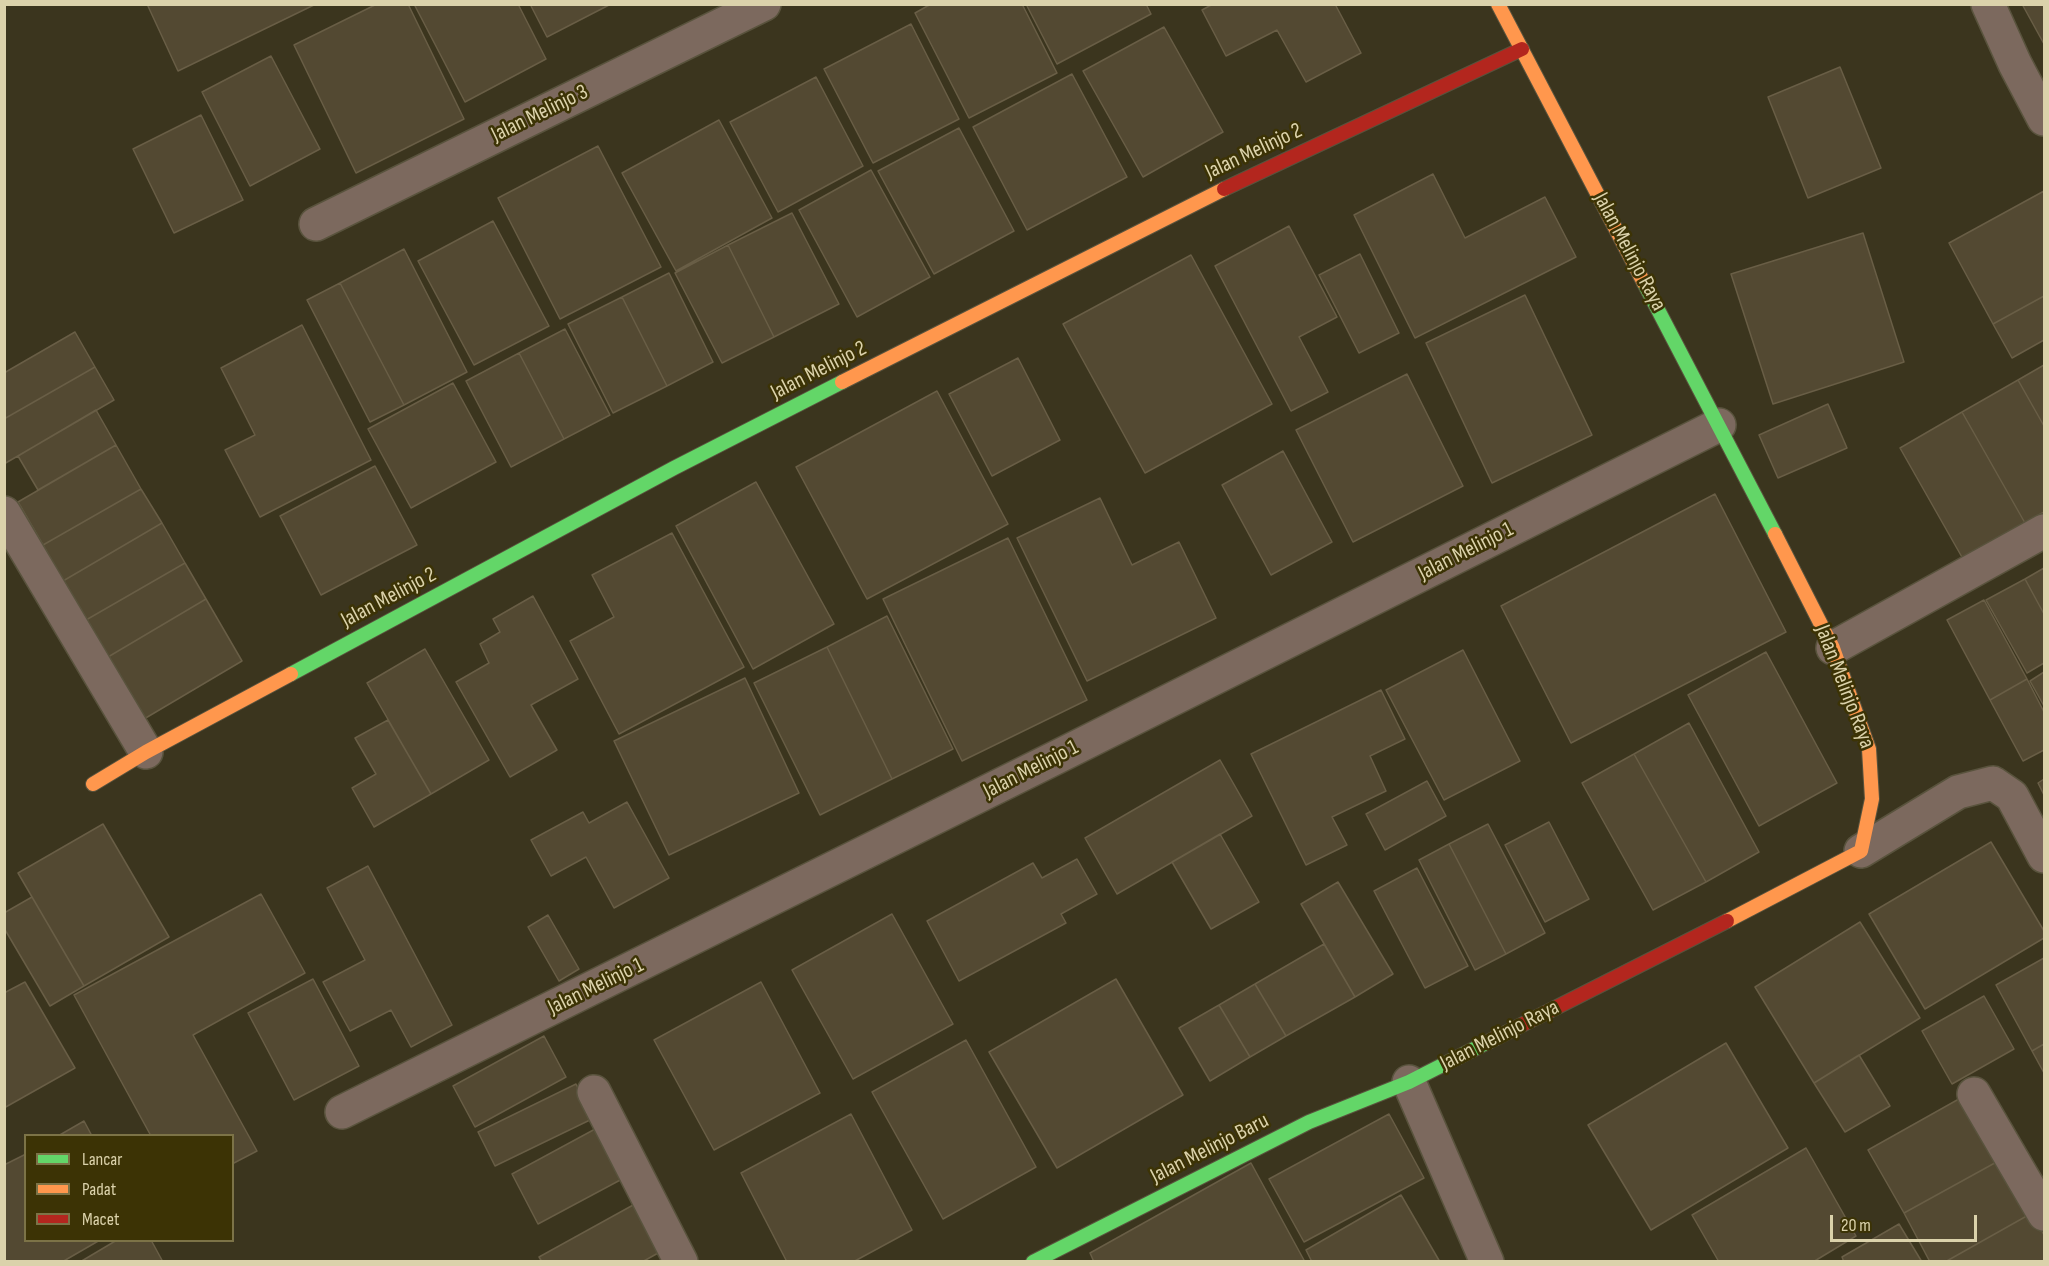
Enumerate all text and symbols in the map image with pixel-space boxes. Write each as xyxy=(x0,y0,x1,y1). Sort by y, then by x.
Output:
street label: Jalan Melinjo 3 xyxy=(487,79,593,149)
street label: Jalan Melinjo 2 xyxy=(1201,118,1307,186)
street label: Jalan Melinjo Raya xyxy=(1587,188,1671,316)
street label: Jalan Melinjo 2 xyxy=(767,336,871,406)
street label: Jalan Melinjo 1 xyxy=(1414,517,1518,587)
street label: Jalan Melinjo 2 xyxy=(337,562,441,634)
street label: Jalan Melinjo Raya xyxy=(1808,622,1880,752)
street label: Jalan Melinjo 1 xyxy=(979,735,1083,805)
street label: Jalan Melinjo 1 xyxy=(544,953,648,1021)
street label: Jalan Melinjo Raya xyxy=(1436,995,1564,1077)
street label: Jalan Melinjo Baru xyxy=(1147,1108,1273,1190)
legend xyxy=(24,1134,234,1242)
text: Lancar xyxy=(82,1149,122,1170)
text: Padat xyxy=(82,1179,116,1200)
scale bar xyxy=(1833,1203,1980,1241)
text: Macet xyxy=(82,1209,119,1230)
text: 20 m xyxy=(1841,1215,1871,1236)

